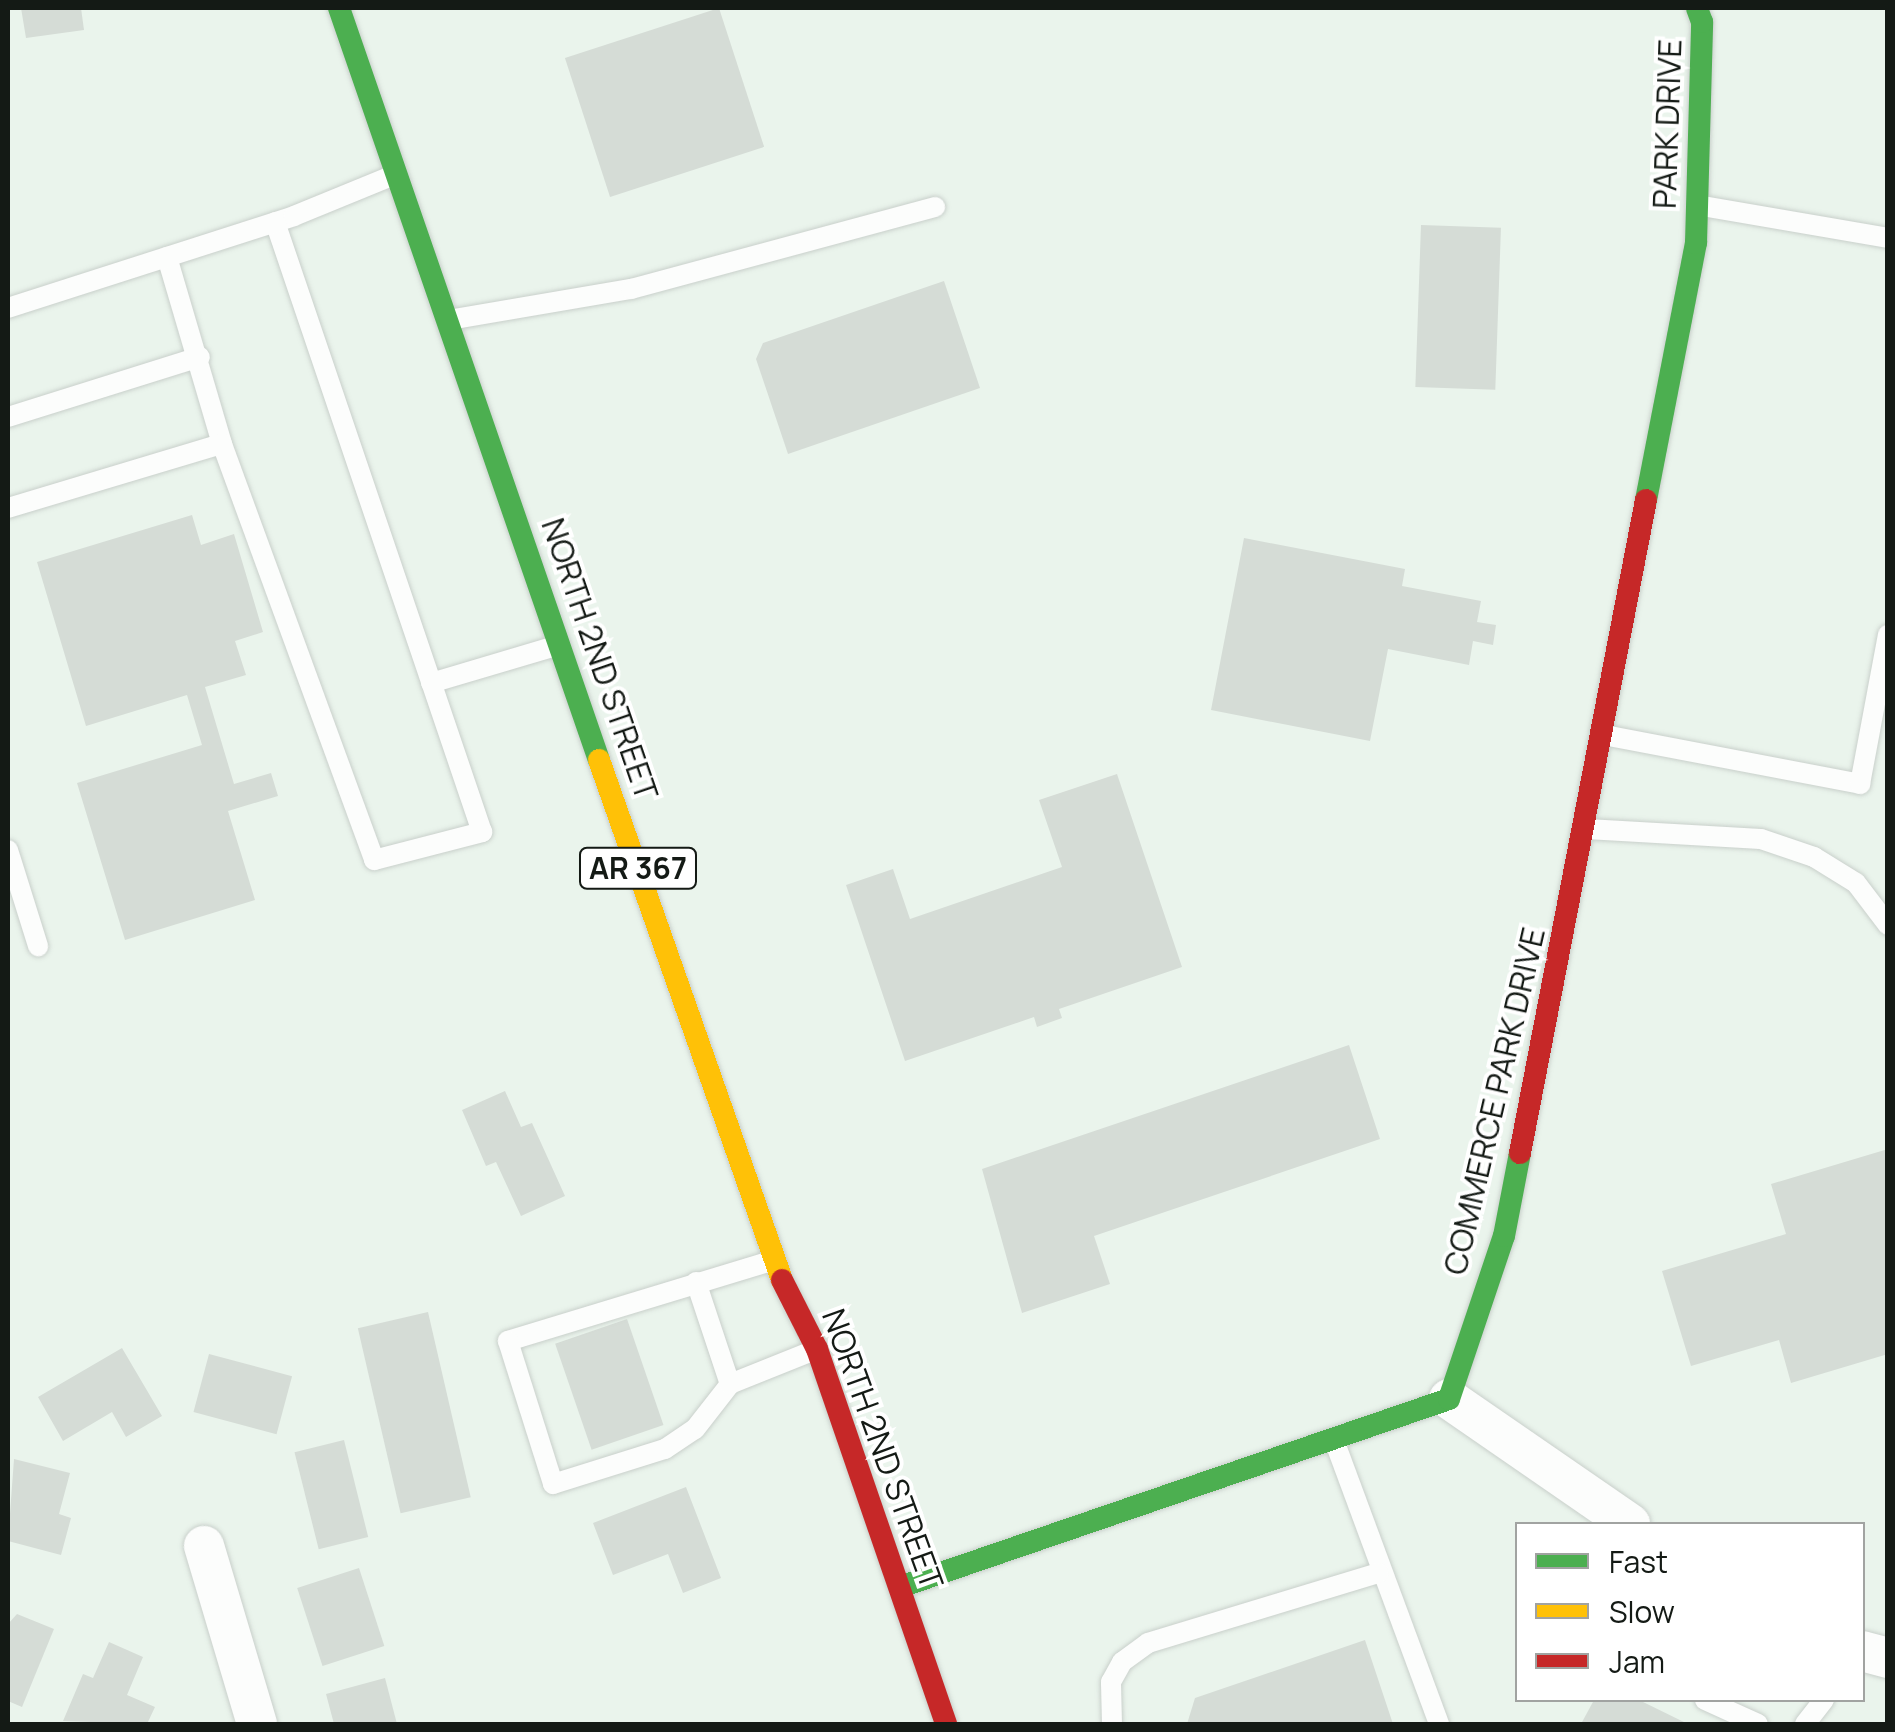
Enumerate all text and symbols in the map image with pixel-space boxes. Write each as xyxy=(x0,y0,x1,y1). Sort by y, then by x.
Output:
street label: PARK DRIVE xyxy=(1645,38,1689,210)
street label: NORTH 2ND STREET xyxy=(534,513,666,805)
road number: AR 367 xyxy=(578,843,698,893)
street label: COMMERCE PARK DRIVE xyxy=(1435,923,1553,1279)
street label: NORTH 2ND STREET xyxy=(814,1304,952,1594)
legend xyxy=(1515,1522,1865,1702)
text: Fast xyxy=(1609,1541,1668,1582)
text: Slow xyxy=(1609,1591,1675,1632)
text: Jam xyxy=(1609,1641,1665,1682)

